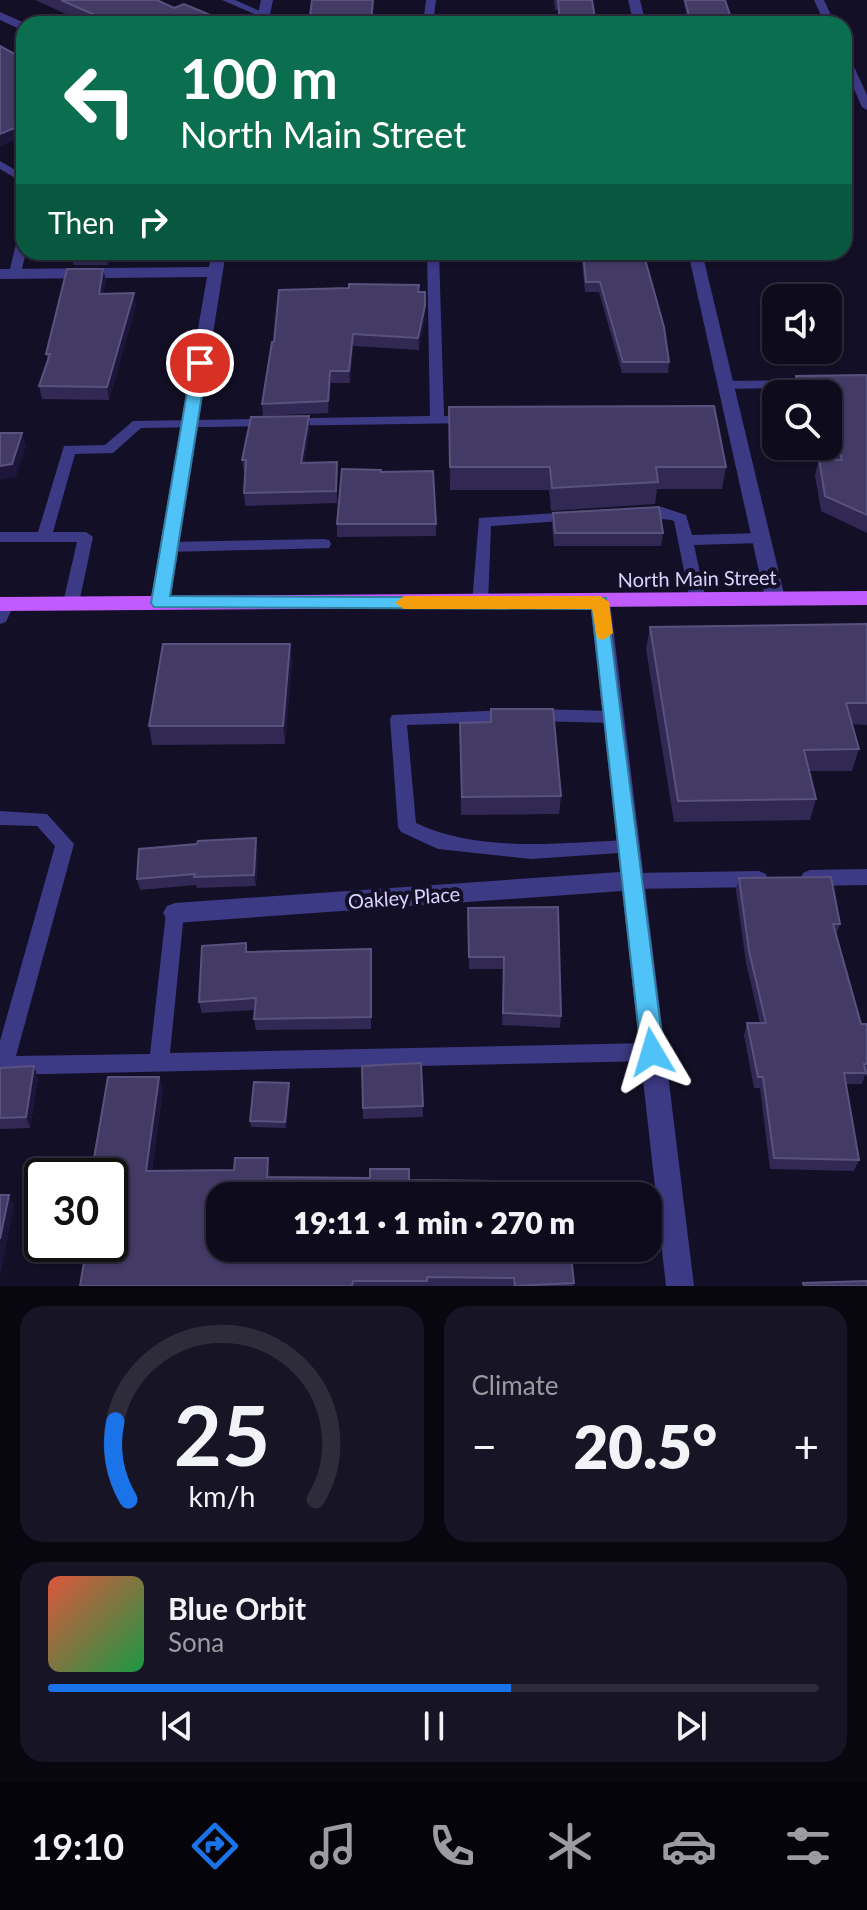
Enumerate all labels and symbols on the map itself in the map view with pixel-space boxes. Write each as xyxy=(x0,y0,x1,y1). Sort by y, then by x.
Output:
pin xyxy=(166,329,234,397)
street label: North Main Street xyxy=(617,565,777,591)
street label: Oakley Place xyxy=(347,881,461,913)
position arrow xyxy=(610,1010,694,1094)
speed limit sign: 30 xyxy=(24,1158,128,1262)

